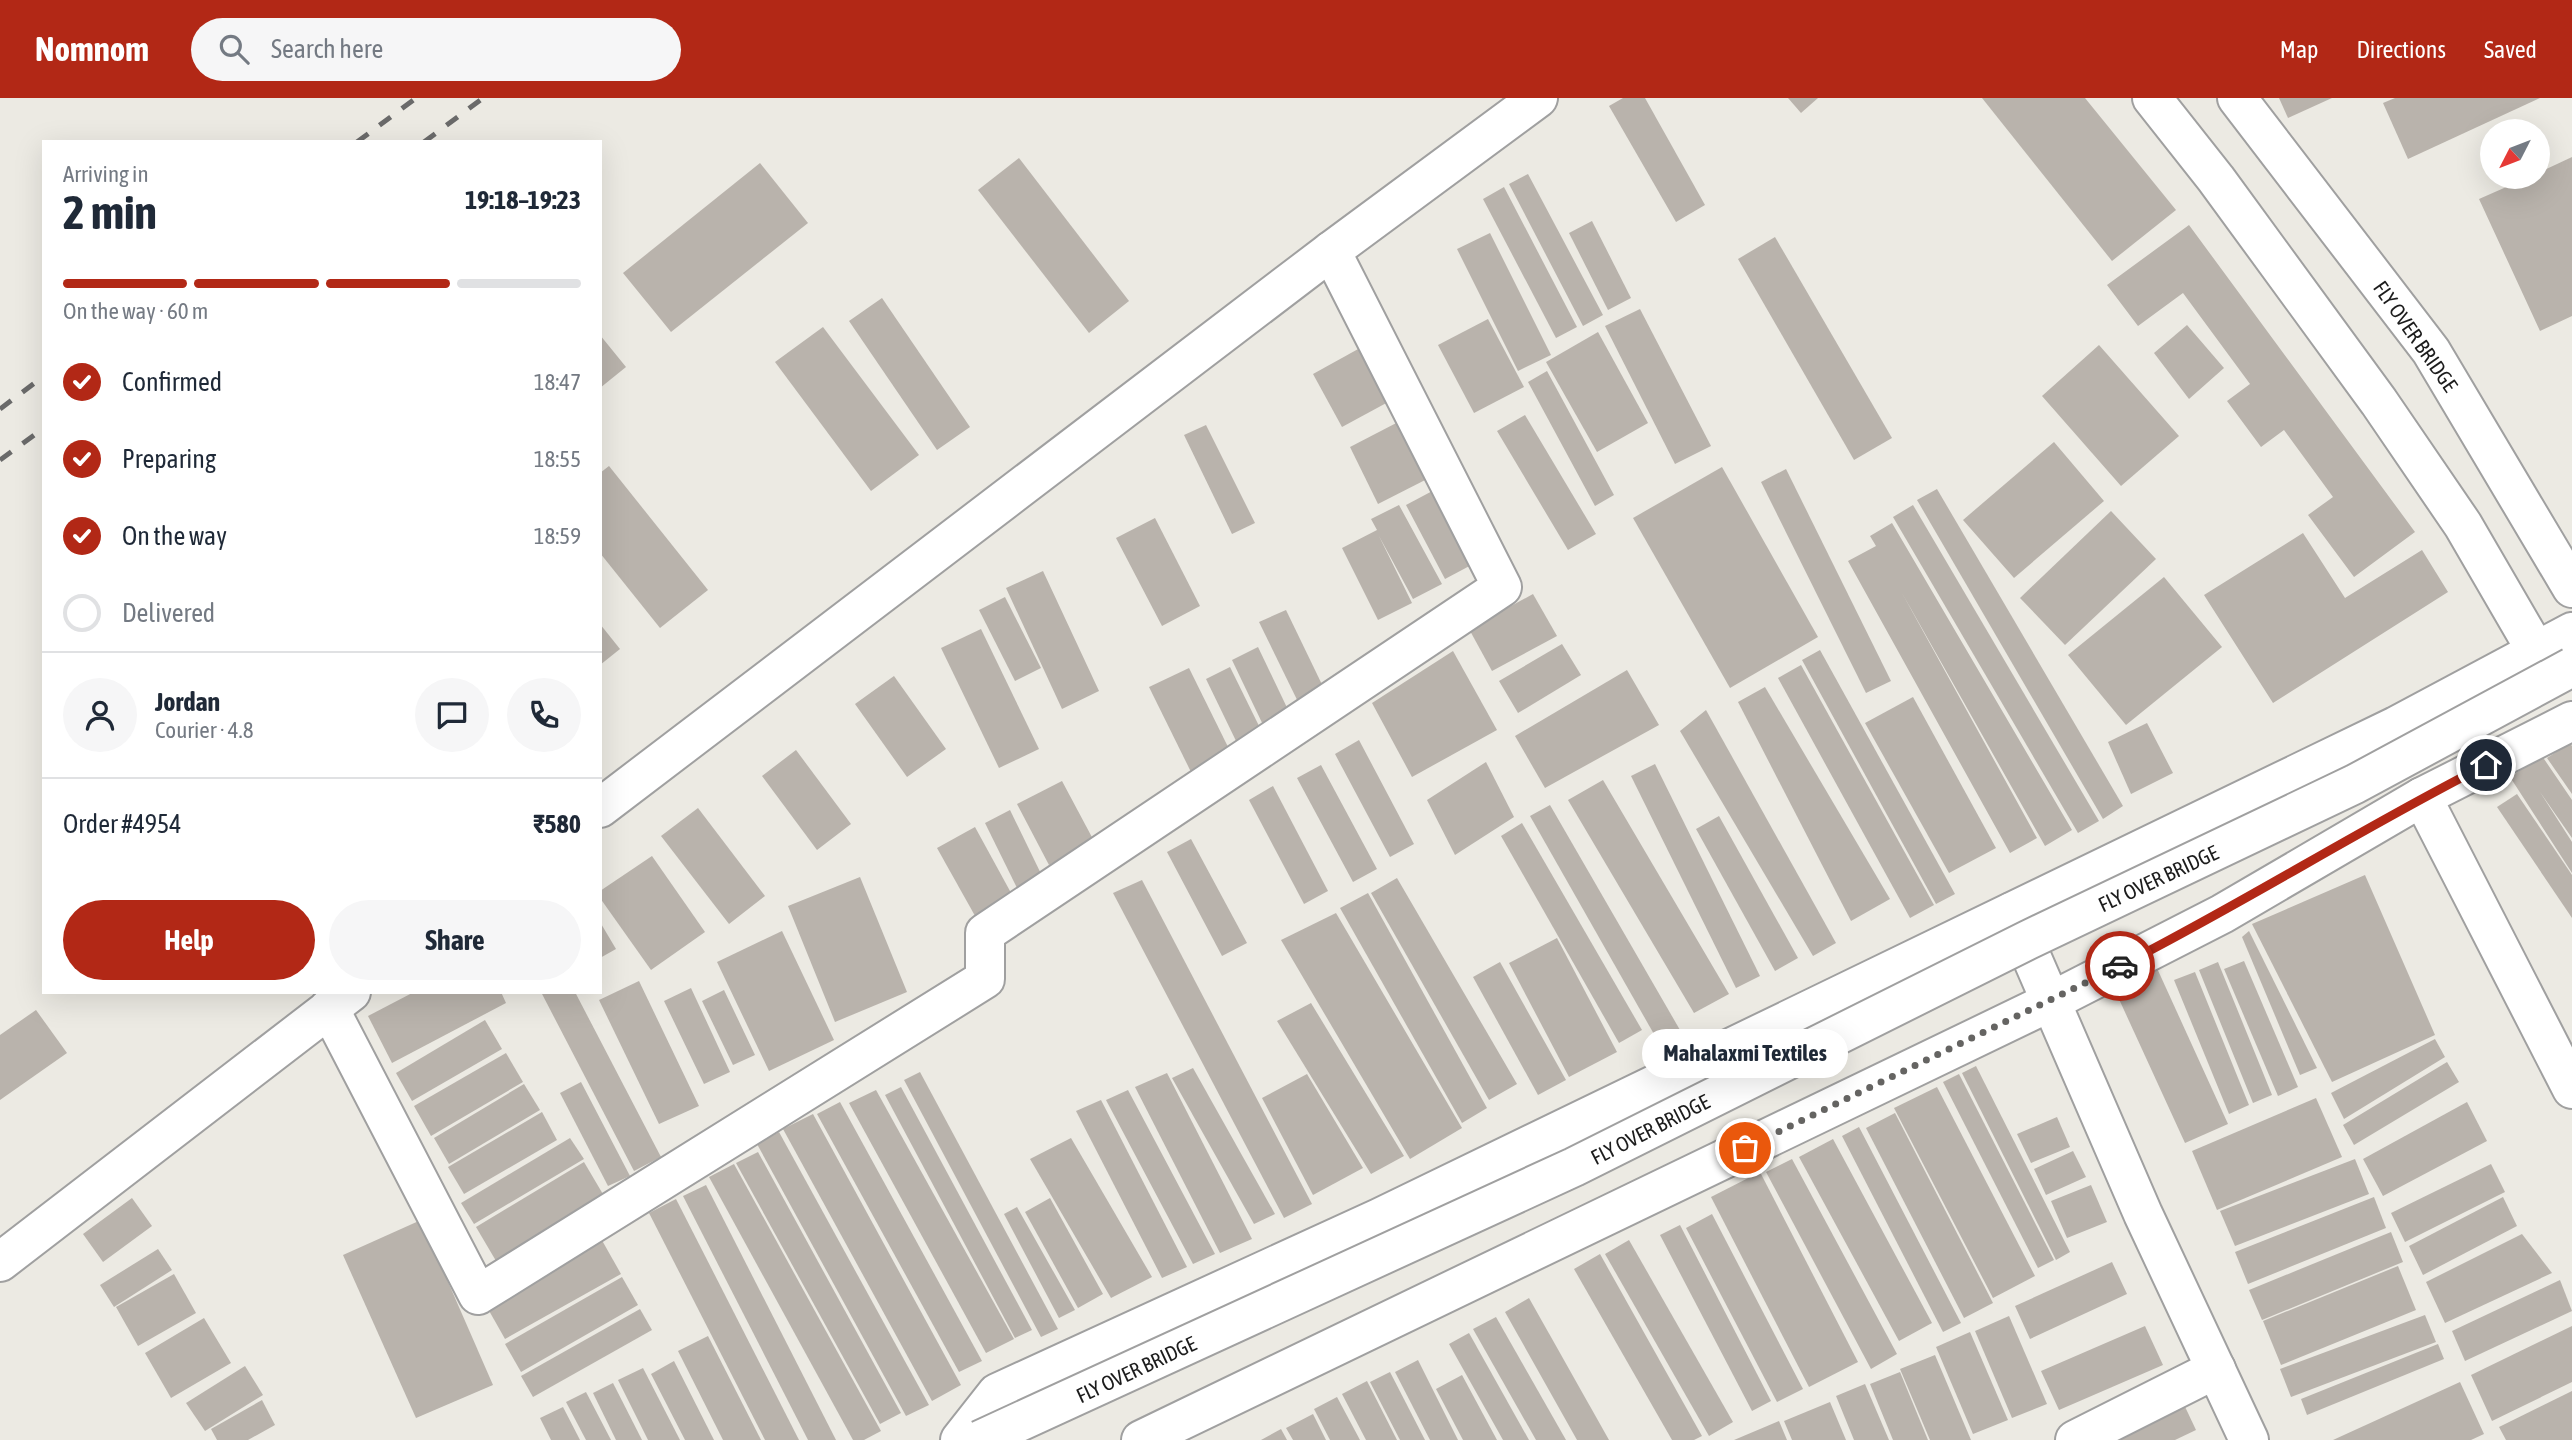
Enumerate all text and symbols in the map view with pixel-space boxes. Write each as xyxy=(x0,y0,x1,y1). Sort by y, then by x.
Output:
search box xyxy=(191,18,681,81)
text: Nomnom xyxy=(35,30,149,68)
icon: search xyxy=(215,30,253,68)
text: Search here xyxy=(271,34,383,64)
text: Map xyxy=(2280,36,2318,63)
text: Directions xyxy=(2356,36,2446,63)
text: Saved xyxy=(2484,36,2537,63)
north arrow xyxy=(2480,119,2550,189)
map controls xyxy=(2480,119,2550,189)
text: Arriving in xyxy=(63,161,149,187)
text: 19:18–19:23 xyxy=(465,185,581,215)
text: 2 min xyxy=(63,186,157,239)
street label: FLY OVER BRIDGE xyxy=(2369,276,2463,396)
text: On the way · 60 m xyxy=(63,298,208,324)
icon: check xyxy=(63,363,101,401)
text: Confirmed xyxy=(122,367,222,397)
text: 18:47 xyxy=(534,369,581,395)
icon: check xyxy=(63,440,101,478)
text: Preparing xyxy=(122,444,216,474)
text: 18:55 xyxy=(534,446,581,472)
icon: check xyxy=(63,517,101,555)
text: On the way xyxy=(122,521,227,551)
text: 18:59 xyxy=(534,523,581,549)
text: Delivered xyxy=(122,598,215,628)
button: person xyxy=(63,678,137,752)
button: chat xyxy=(415,678,489,752)
button: phone xyxy=(507,678,581,752)
text: Jordan xyxy=(155,687,220,717)
text: Courier · 4.8 xyxy=(155,717,254,743)
pin xyxy=(2456,735,2516,795)
icon: home xyxy=(2467,746,2505,784)
text: Order #4954 xyxy=(63,809,182,839)
text: ₹580 xyxy=(533,809,581,839)
street label: FLY OVER BRIDGE xyxy=(2094,840,2222,916)
button: Help xyxy=(63,900,315,980)
button: Share xyxy=(329,900,581,980)
courier xyxy=(2085,931,2155,1001)
icon: car xyxy=(2101,947,2139,985)
callout: Mahalaxmi Textiles xyxy=(1642,1029,1848,1078)
text: Mahalaxmi Textiles xyxy=(1663,1040,1827,1066)
street label: FLY OVER BRIDGE xyxy=(1587,1089,1713,1169)
pin xyxy=(1715,1118,1775,1178)
icon: bag xyxy=(1726,1129,1764,1167)
street label: FLY OVER BRIDGE xyxy=(1072,1331,1200,1407)

